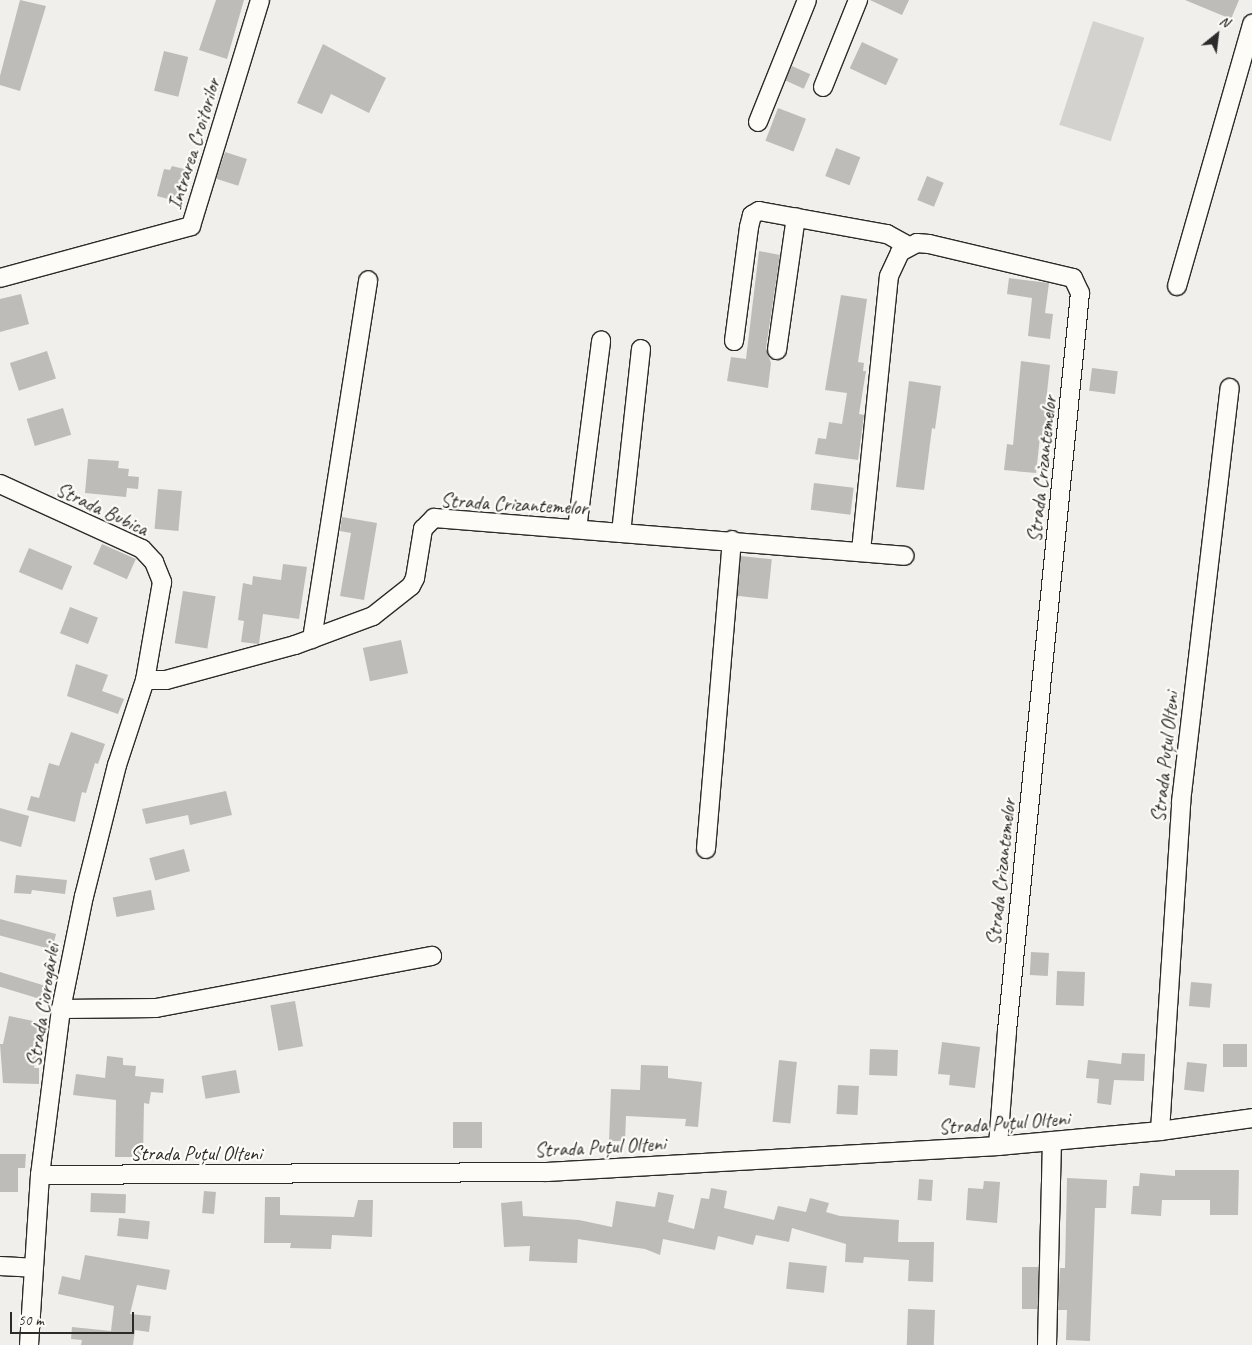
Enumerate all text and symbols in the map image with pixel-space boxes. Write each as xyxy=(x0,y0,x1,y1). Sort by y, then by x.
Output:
north arrow xyxy=(1192,10,1242,60)
text: N xyxy=(1217,12,1232,31)
street label: Intrarea Croitorilor xyxy=(163,76,225,212)
street label: Strada Crizantemelor xyxy=(1022,395,1062,543)
street label: Strada Bubica xyxy=(52,477,152,541)
street label: Strada Crizantemelor xyxy=(440,488,588,520)
street label: Strada Puțul Olteni xyxy=(1146,690,1184,824)
street label: Strada Crizantemelor xyxy=(981,798,1021,946)
street label: Strada Ciorogârlei xyxy=(21,942,65,1068)
street label: Strada Puțul Olteni xyxy=(938,1106,1070,1140)
street label: Strada Puțul Olteni xyxy=(534,1132,666,1162)
street label: Strada Puțul Olteni xyxy=(130,1141,262,1165)
scale bar xyxy=(12,1302,136,1334)
text: 50 m xyxy=(18,1311,44,1330)

